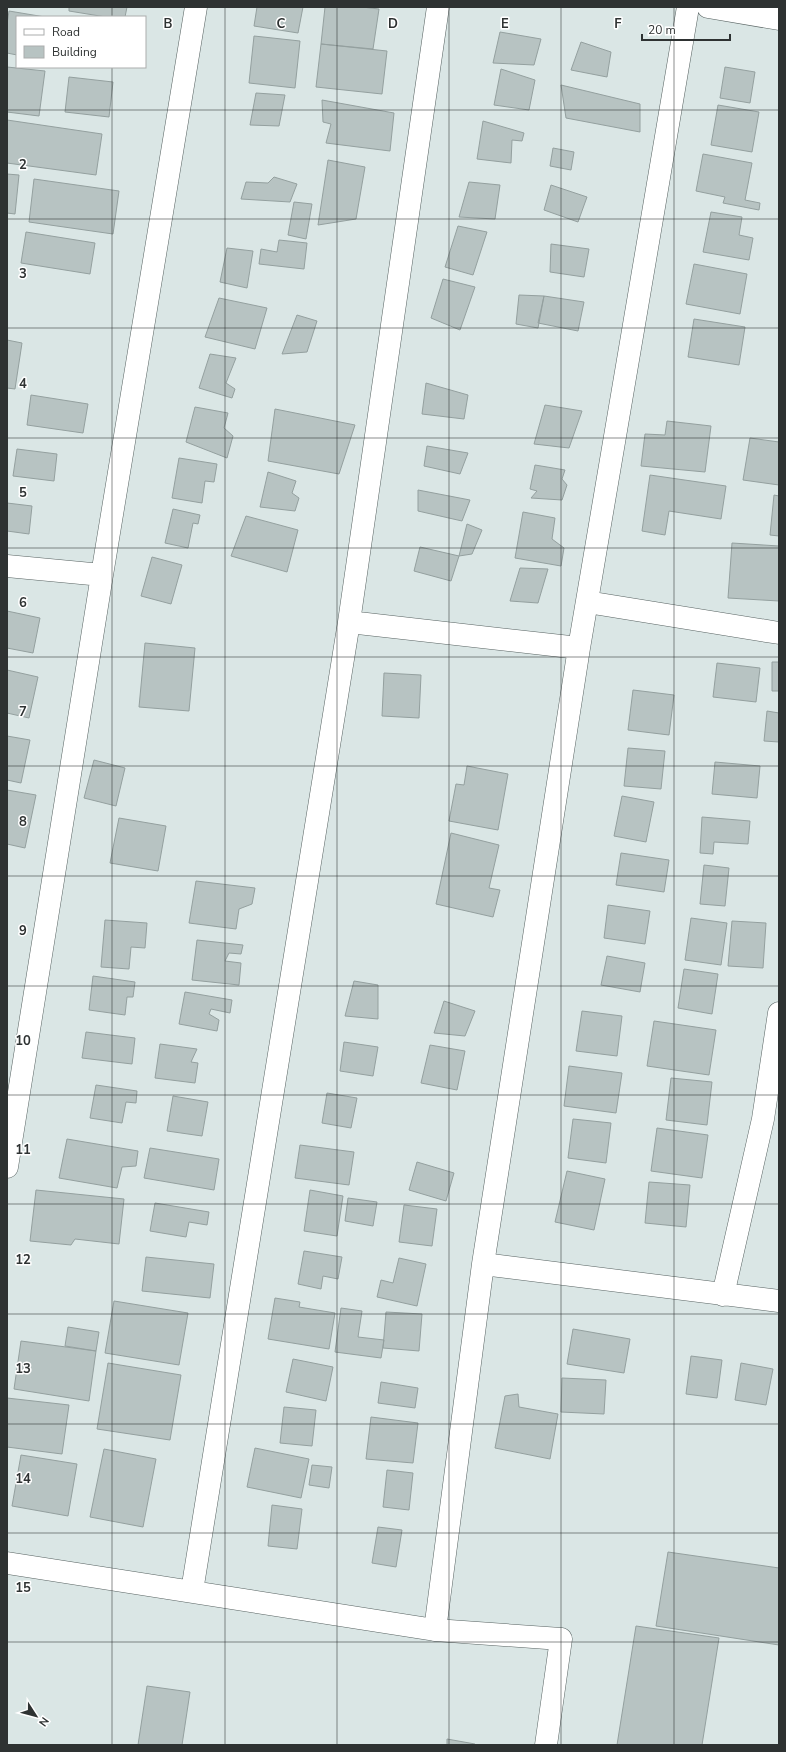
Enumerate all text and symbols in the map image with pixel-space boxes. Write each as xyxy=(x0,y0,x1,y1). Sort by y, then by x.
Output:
text: B xyxy=(164,15,173,33)
text: C xyxy=(277,15,286,33)
text: D xyxy=(388,15,398,33)
text: E xyxy=(501,15,509,33)
text: F xyxy=(614,15,622,33)
legend xyxy=(16,16,146,68)
scale bar xyxy=(642,16,730,42)
text: 20 m xyxy=(648,22,676,38)
text: Road xyxy=(52,24,80,40)
text: Building xyxy=(52,44,97,60)
text: 2 xyxy=(19,156,27,174)
text: 3 xyxy=(19,265,27,283)
text: 4 xyxy=(19,375,27,393)
text: 5 xyxy=(19,484,27,502)
text: 6 xyxy=(19,594,27,612)
text: 7 xyxy=(19,703,27,721)
text: 8 xyxy=(19,813,27,831)
text: 9 xyxy=(19,922,27,940)
text: 10 xyxy=(15,1032,31,1050)
text: 11 xyxy=(15,1141,31,1159)
text: 12 xyxy=(15,1251,31,1269)
text: 13 xyxy=(15,1360,31,1378)
text: 14 xyxy=(15,1470,31,1488)
text: 15 xyxy=(15,1579,31,1597)
north arrow xyxy=(16,1696,56,1736)
text: N xyxy=(35,1714,52,1729)

